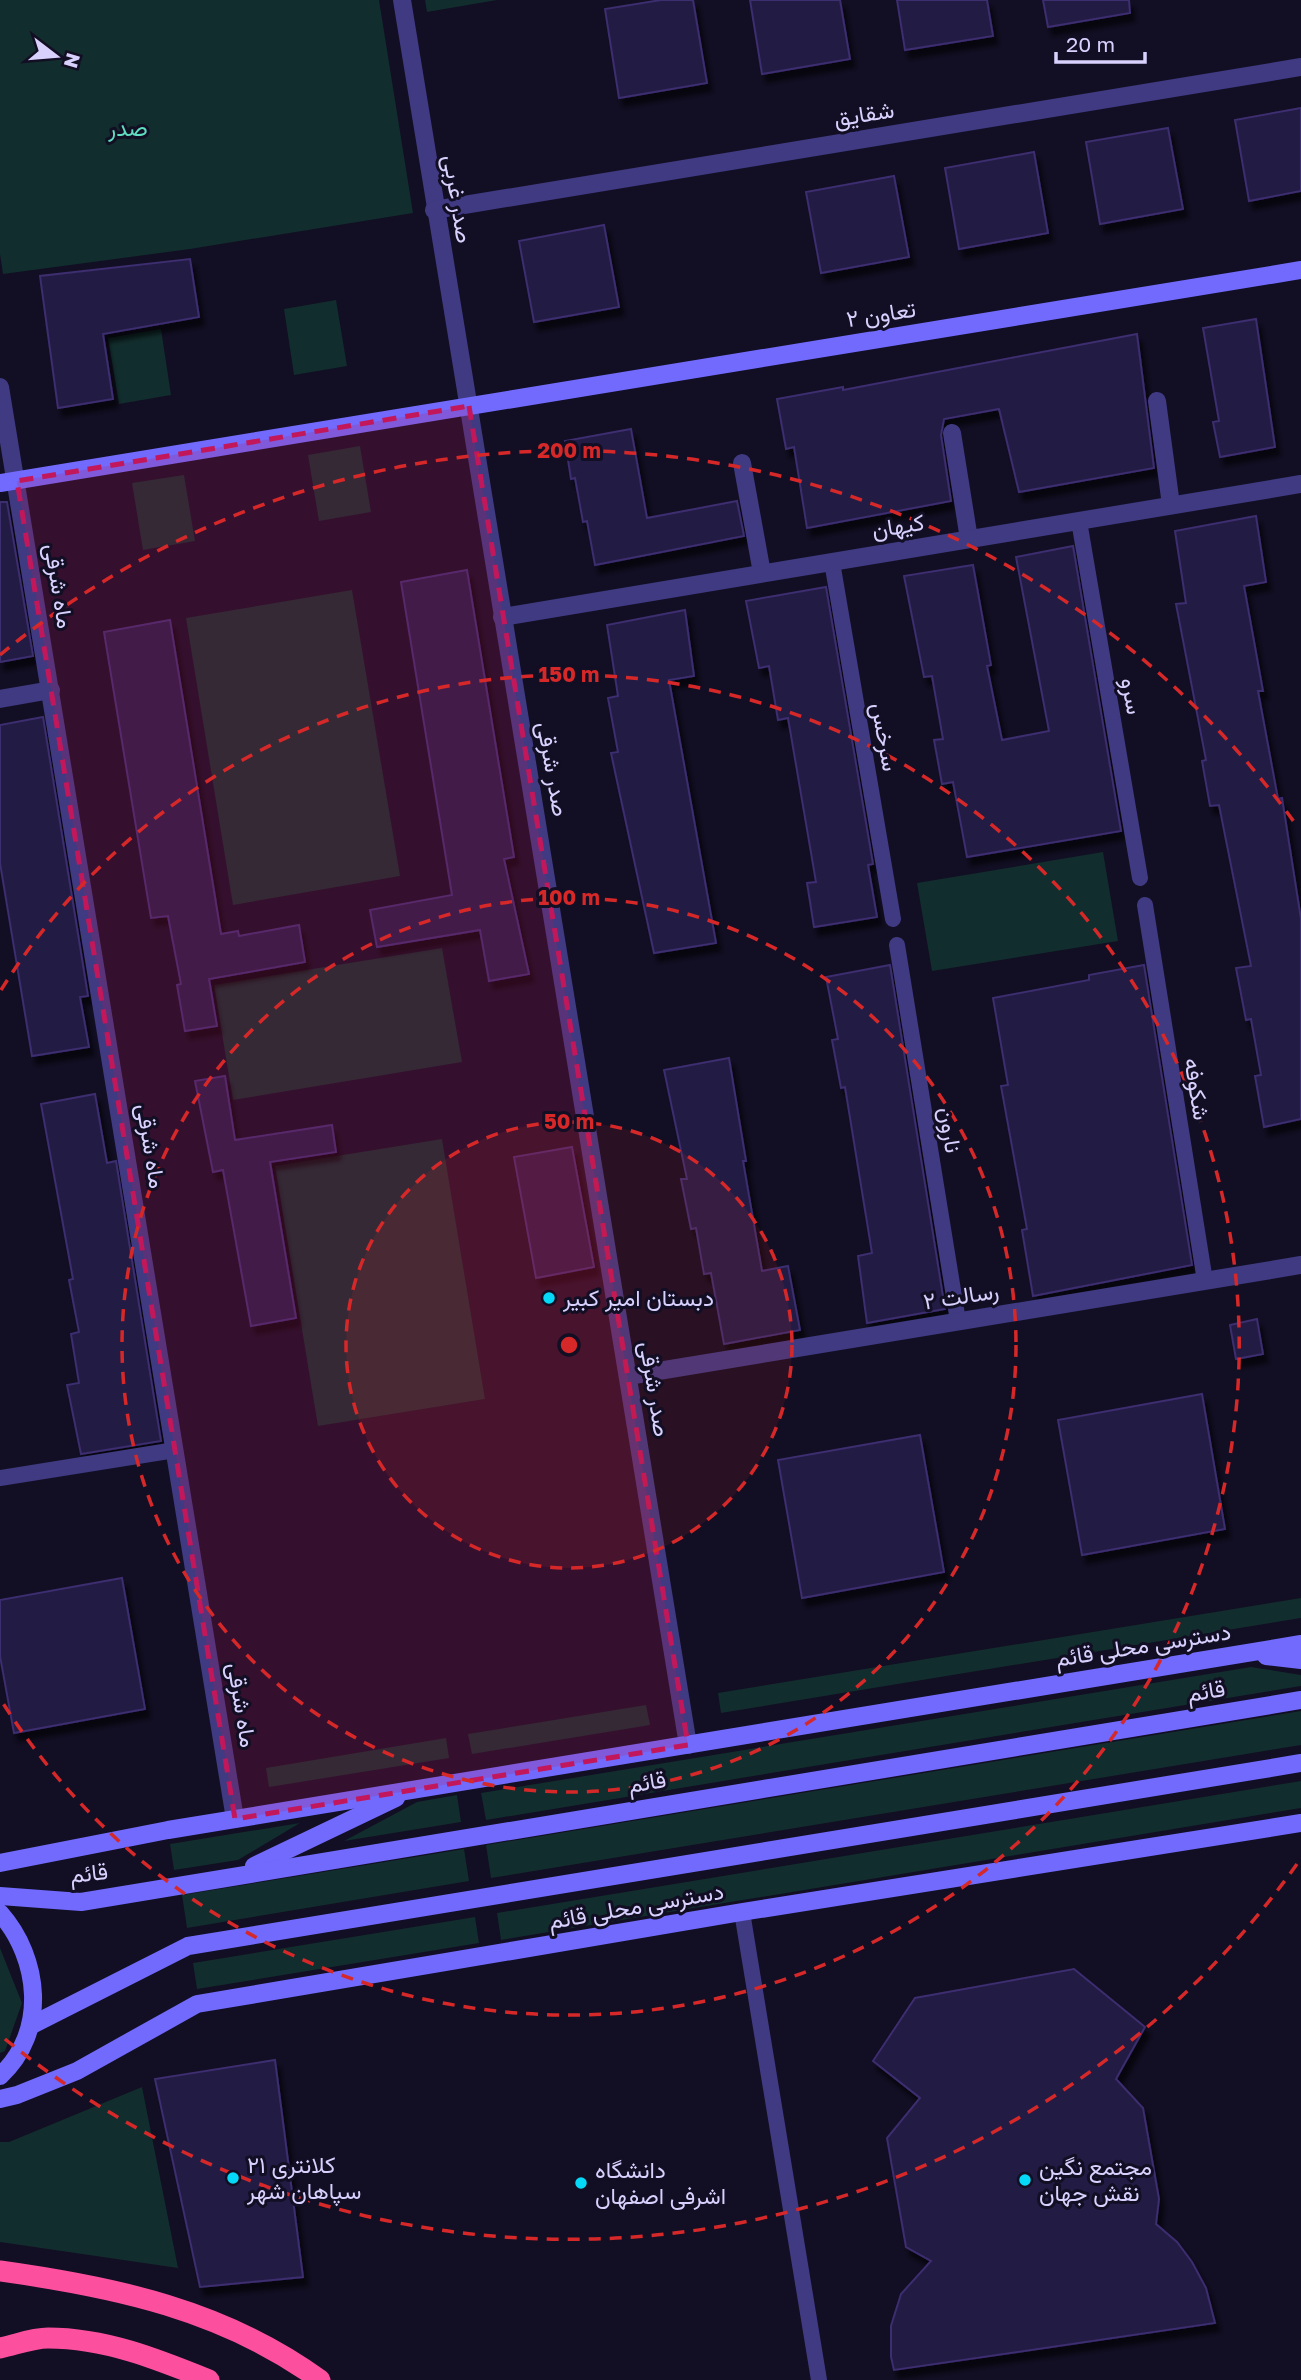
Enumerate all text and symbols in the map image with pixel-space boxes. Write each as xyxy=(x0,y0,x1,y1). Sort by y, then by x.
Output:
north arrow xyxy=(21,21,91,91)
scale bar xyxy=(1056,21,1145,65)
text: 20 m xyxy=(1066,31,1115,57)
text: N xyxy=(60,51,86,71)
street label: شقایق xyxy=(832,94,896,133)
park label: صدر xyxy=(107,113,148,143)
street label: صدر غربی xyxy=(436,153,480,245)
street label: تعاون ۲ xyxy=(844,294,918,333)
text: 200 m xyxy=(537,437,601,463)
street label: کیهان xyxy=(870,507,926,545)
street label: ماه شرقی xyxy=(37,541,81,631)
text: 150 m xyxy=(539,661,599,687)
street label: سرو xyxy=(1114,675,1150,717)
street label: سرخس xyxy=(864,700,906,774)
street label: صدر شرقی xyxy=(530,719,576,819)
text: 100 m xyxy=(538,884,600,910)
street label: شکوفه xyxy=(1177,1056,1217,1122)
street label: ماه شرقی xyxy=(129,1101,173,1191)
street label: نارون xyxy=(932,1105,968,1155)
text: 50 m xyxy=(544,1108,594,1134)
street label: رسالت ۲ xyxy=(921,1275,1001,1317)
place label: دبستان امیر کبیر xyxy=(562,1283,714,1313)
marker: دبستان امیر کبیر xyxy=(541,1290,557,1306)
centre of rings xyxy=(557,1333,581,1357)
street label: صدر شرقی xyxy=(633,1339,677,1439)
street label: دسترسی محلی قائم xyxy=(1053,1616,1233,1674)
street label: ماه شرقی xyxy=(220,1660,264,1750)
street label: قائم xyxy=(1185,1673,1227,1709)
street label: قائم xyxy=(626,1764,668,1800)
street label: قائم xyxy=(68,1856,110,1890)
street label: دسترسی محلی قائم xyxy=(546,1876,726,1936)
place label: کلانتری ۲۱ سپاهان شهر xyxy=(246,2150,361,2207)
place label: مجتمع نگین نقش جهان xyxy=(1039,2152,1152,2208)
place label: دانشگاه اشرفی اصفهان xyxy=(595,2155,726,2211)
marker: کلانتری ۲۱ سپاهان شهر xyxy=(225,2170,241,2186)
marker: مجتمع نگین نقش جهان xyxy=(1017,2172,1033,2188)
marker: دانشگاه اشرفی اصفهان xyxy=(573,2175,589,2191)

